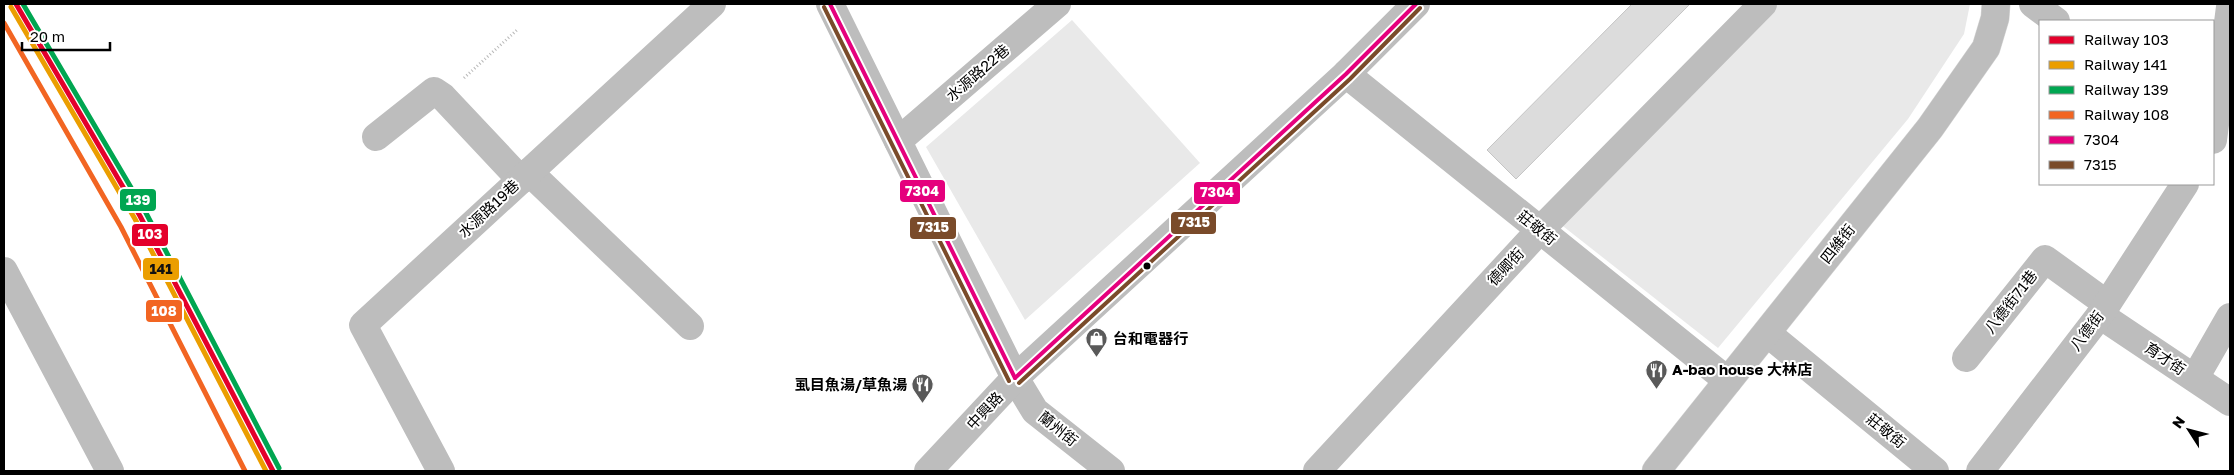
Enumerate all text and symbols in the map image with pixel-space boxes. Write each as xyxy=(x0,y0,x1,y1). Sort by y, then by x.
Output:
scale bar xyxy=(22,20,110,52)
legend xyxy=(2039,20,2214,185)
text: 20 m xyxy=(30,27,65,45)
text: Railway 103 xyxy=(2084,30,2169,48)
street label: 水源路22巷 xyxy=(942,40,1012,104)
text: Railway 141 xyxy=(2084,55,2167,73)
text: Railway 139 xyxy=(2084,80,2169,98)
text: Railway 108 xyxy=(2084,105,2169,123)
text: 7304 xyxy=(2084,130,2119,148)
text: 7315 xyxy=(2084,155,2117,173)
street label: 水源路19巷 xyxy=(454,176,522,241)
line badge: 7304 xyxy=(899,179,946,203)
line badge: 7304 xyxy=(1193,181,1241,205)
text: 7304 xyxy=(905,182,939,199)
text: 7304 xyxy=(1200,183,1234,200)
line badge: 139 xyxy=(119,188,157,212)
text: 139 xyxy=(126,191,150,208)
street label: 莊敬街 xyxy=(1514,206,1561,248)
line badge: 7315 xyxy=(1170,211,1217,235)
text: 7315 xyxy=(1178,213,1210,230)
line badge: 7315 xyxy=(909,216,957,240)
text: 7315 xyxy=(917,218,949,235)
street label: 四維街 xyxy=(1816,220,1858,267)
line badge: 103 xyxy=(131,223,169,247)
text: 103 xyxy=(138,225,162,242)
street label: 德卿街 xyxy=(1483,244,1527,289)
line badge: 141 xyxy=(142,257,180,281)
text: 141 xyxy=(149,260,173,277)
unlabelled marker xyxy=(1142,261,1152,271)
street label: 八德街71巷 xyxy=(1980,266,2040,337)
line badge: 108 xyxy=(145,299,183,323)
text: 108 xyxy=(151,302,177,319)
street label: 八德街 xyxy=(2065,307,2107,354)
shop icon: 台和電器行 xyxy=(1085,327,1109,358)
place label: 台和電器行 xyxy=(1113,329,1188,347)
street label: 育才街 xyxy=(2142,338,2189,378)
restaurant icon: A-bao house 大林店 xyxy=(1644,358,1668,389)
place label: A-bao house 大林店 xyxy=(1672,360,1812,378)
restaurant icon: 虱目魚湯/草魚湯 xyxy=(911,373,935,404)
place label: 虱目魚湯/草魚湯 xyxy=(795,375,907,393)
street label: 中興路 xyxy=(962,388,1006,433)
north arrow xyxy=(2164,405,2214,455)
street label: 蘭州街 xyxy=(1035,407,1082,449)
street label: 莊敬街 xyxy=(1863,409,1910,451)
text: N xyxy=(2168,413,2188,431)

